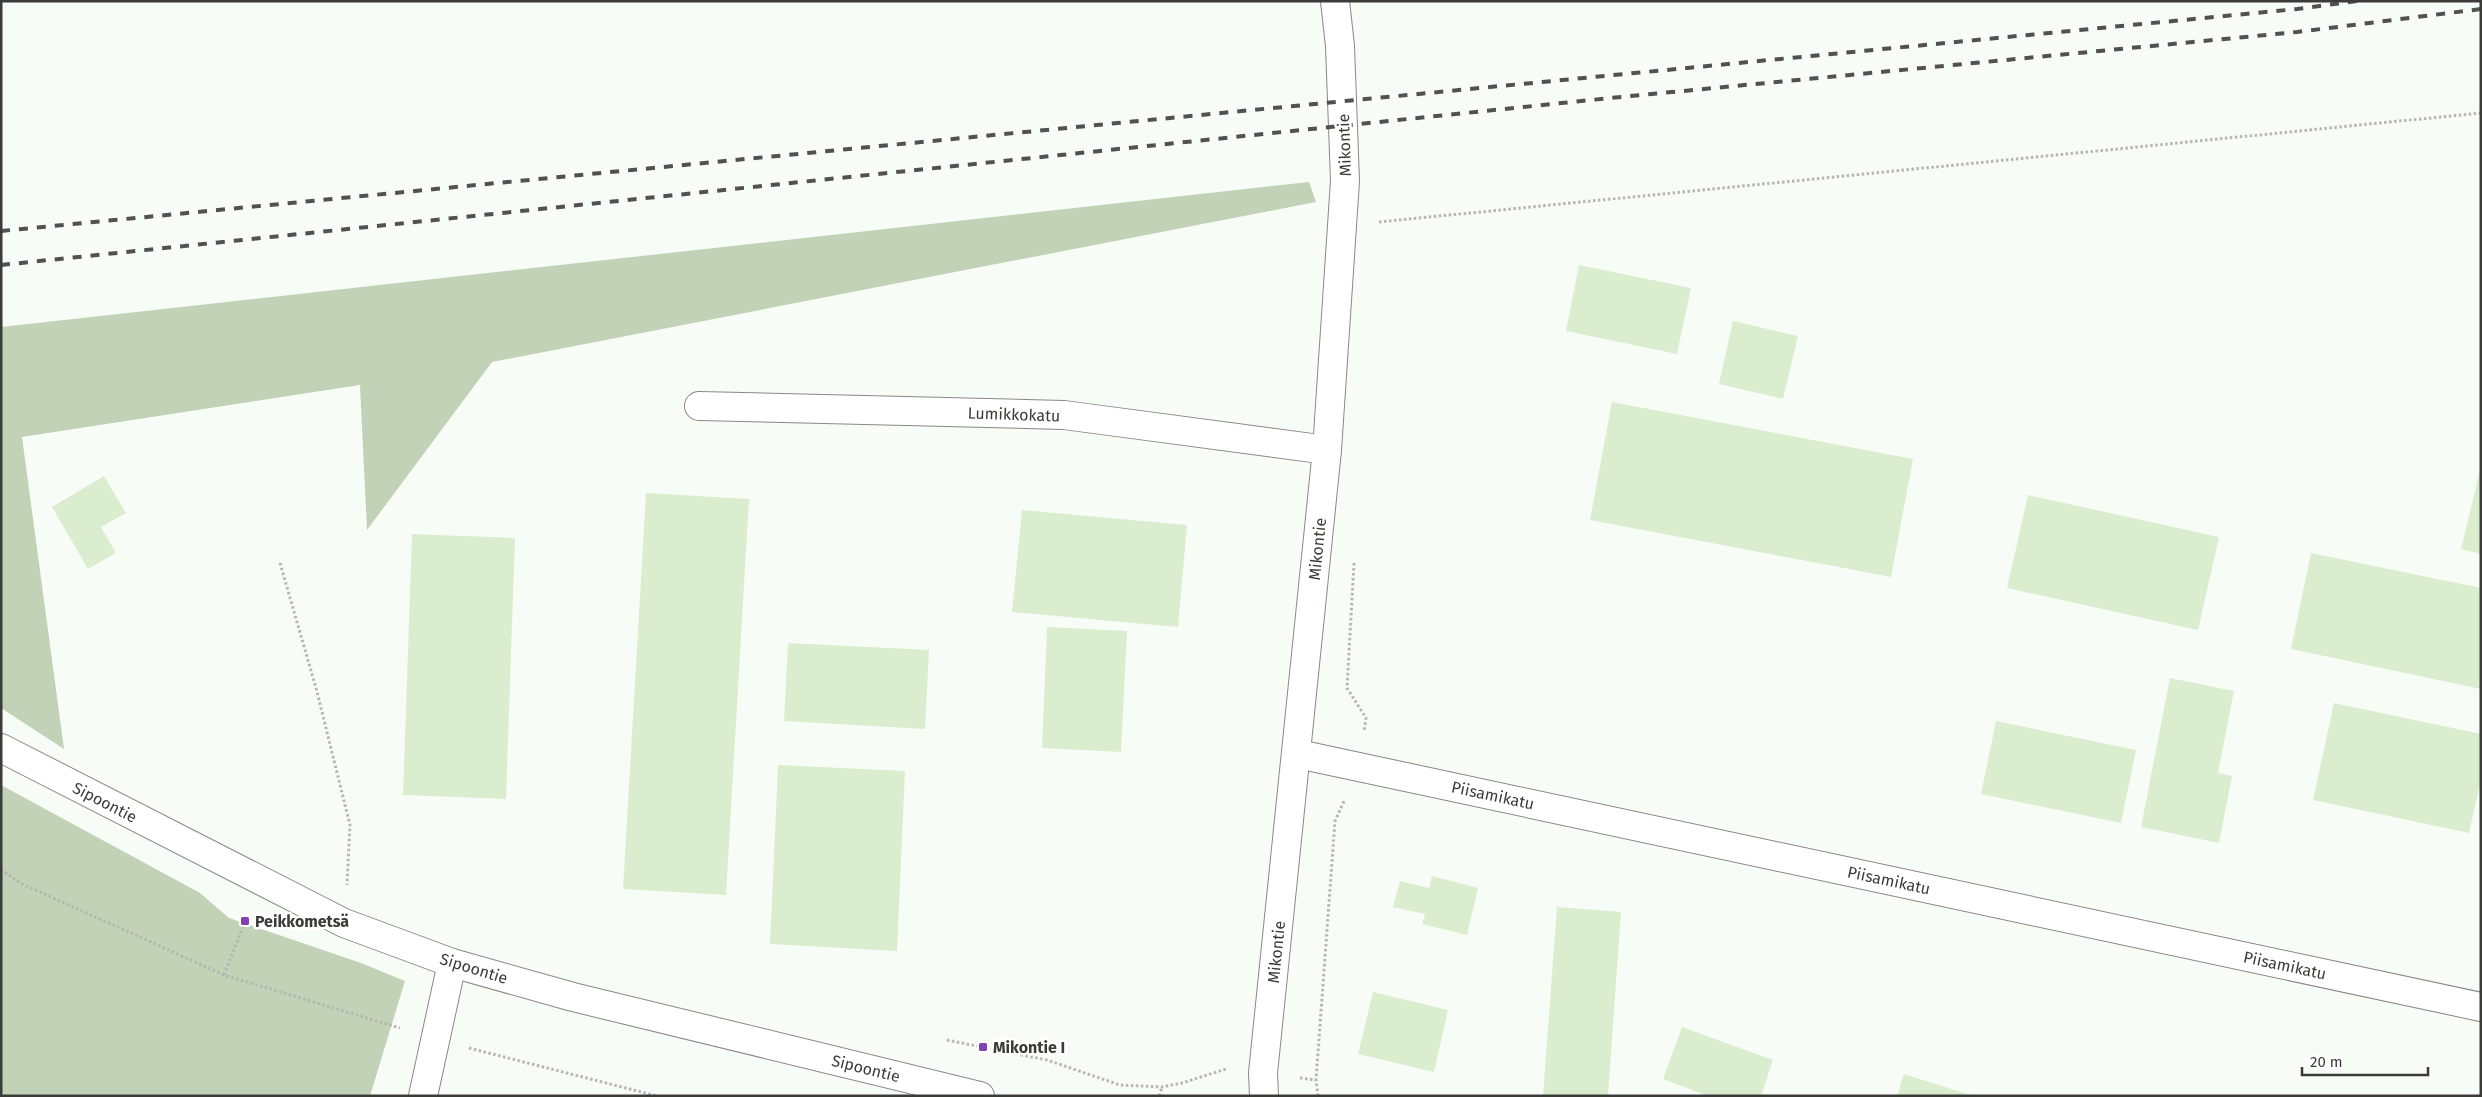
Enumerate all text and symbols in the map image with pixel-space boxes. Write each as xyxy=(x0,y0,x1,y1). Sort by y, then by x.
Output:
street label: Mikontie xyxy=(1334,113,1355,177)
street label: Lumikkokatu xyxy=(967,403,1061,426)
street label: Mikontie xyxy=(1305,517,1330,581)
street label: Piisamikatu xyxy=(1450,777,1536,814)
street label: Sipoontie xyxy=(69,778,140,827)
street label: Piisamikatu xyxy=(1846,862,1932,899)
place label: Peikkometsä xyxy=(255,912,349,931)
marker: Peikkometsä xyxy=(239,915,251,927)
street label: Mikontie xyxy=(1264,920,1289,984)
street label: Piisamikatu xyxy=(2242,947,2328,984)
street label: Sipoontie xyxy=(438,949,510,988)
place label: Mikontie I xyxy=(993,1038,1065,1057)
marker: Mikontie I xyxy=(977,1041,989,1053)
scale bar xyxy=(2302,1044,2428,1076)
street label: Sipoontie xyxy=(830,1051,902,1086)
text: 20 m xyxy=(2310,1053,2343,1071)

